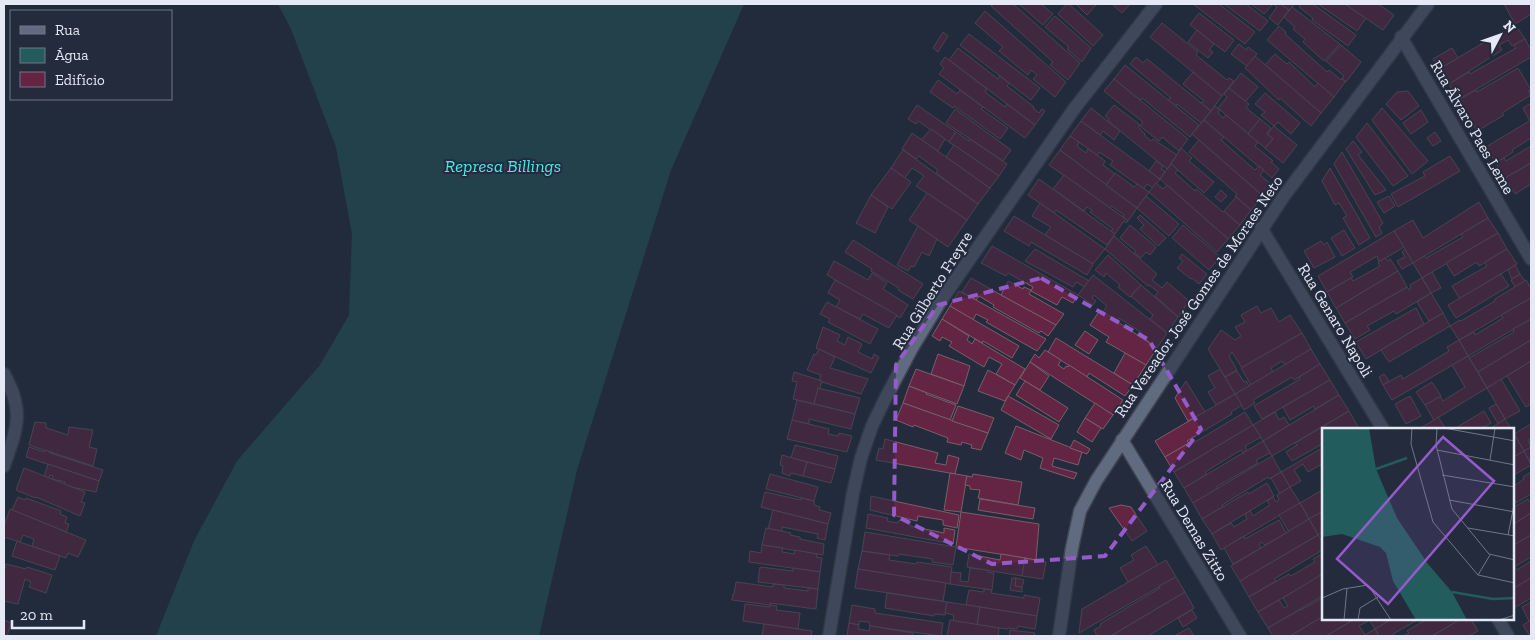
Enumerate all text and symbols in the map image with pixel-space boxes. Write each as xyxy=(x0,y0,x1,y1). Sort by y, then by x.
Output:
legend xyxy=(10,10,172,100)
north arrow xyxy=(1475,10,1525,60)
text: N xyxy=(1500,17,1520,37)
text: Rua xyxy=(55,21,80,39)
text: Água xyxy=(55,46,88,64)
street label: Rua Álvaro Paes Leme xyxy=(1427,57,1519,197)
text: Edifício xyxy=(55,71,105,89)
water label: Represa Billings xyxy=(445,155,561,177)
street label: Rua Vereador José Gomes de Moraes Neto xyxy=(1110,172,1287,421)
street label: Rua Gilberto Freyre xyxy=(888,228,976,353)
street label: Rua Genaro Napoli xyxy=(1294,260,1377,381)
inset map xyxy=(1322,428,1515,620)
street label: Rua Demas Zitto xyxy=(1157,476,1232,584)
scale bar xyxy=(12,598,85,630)
text: 20 m xyxy=(20,606,53,624)

